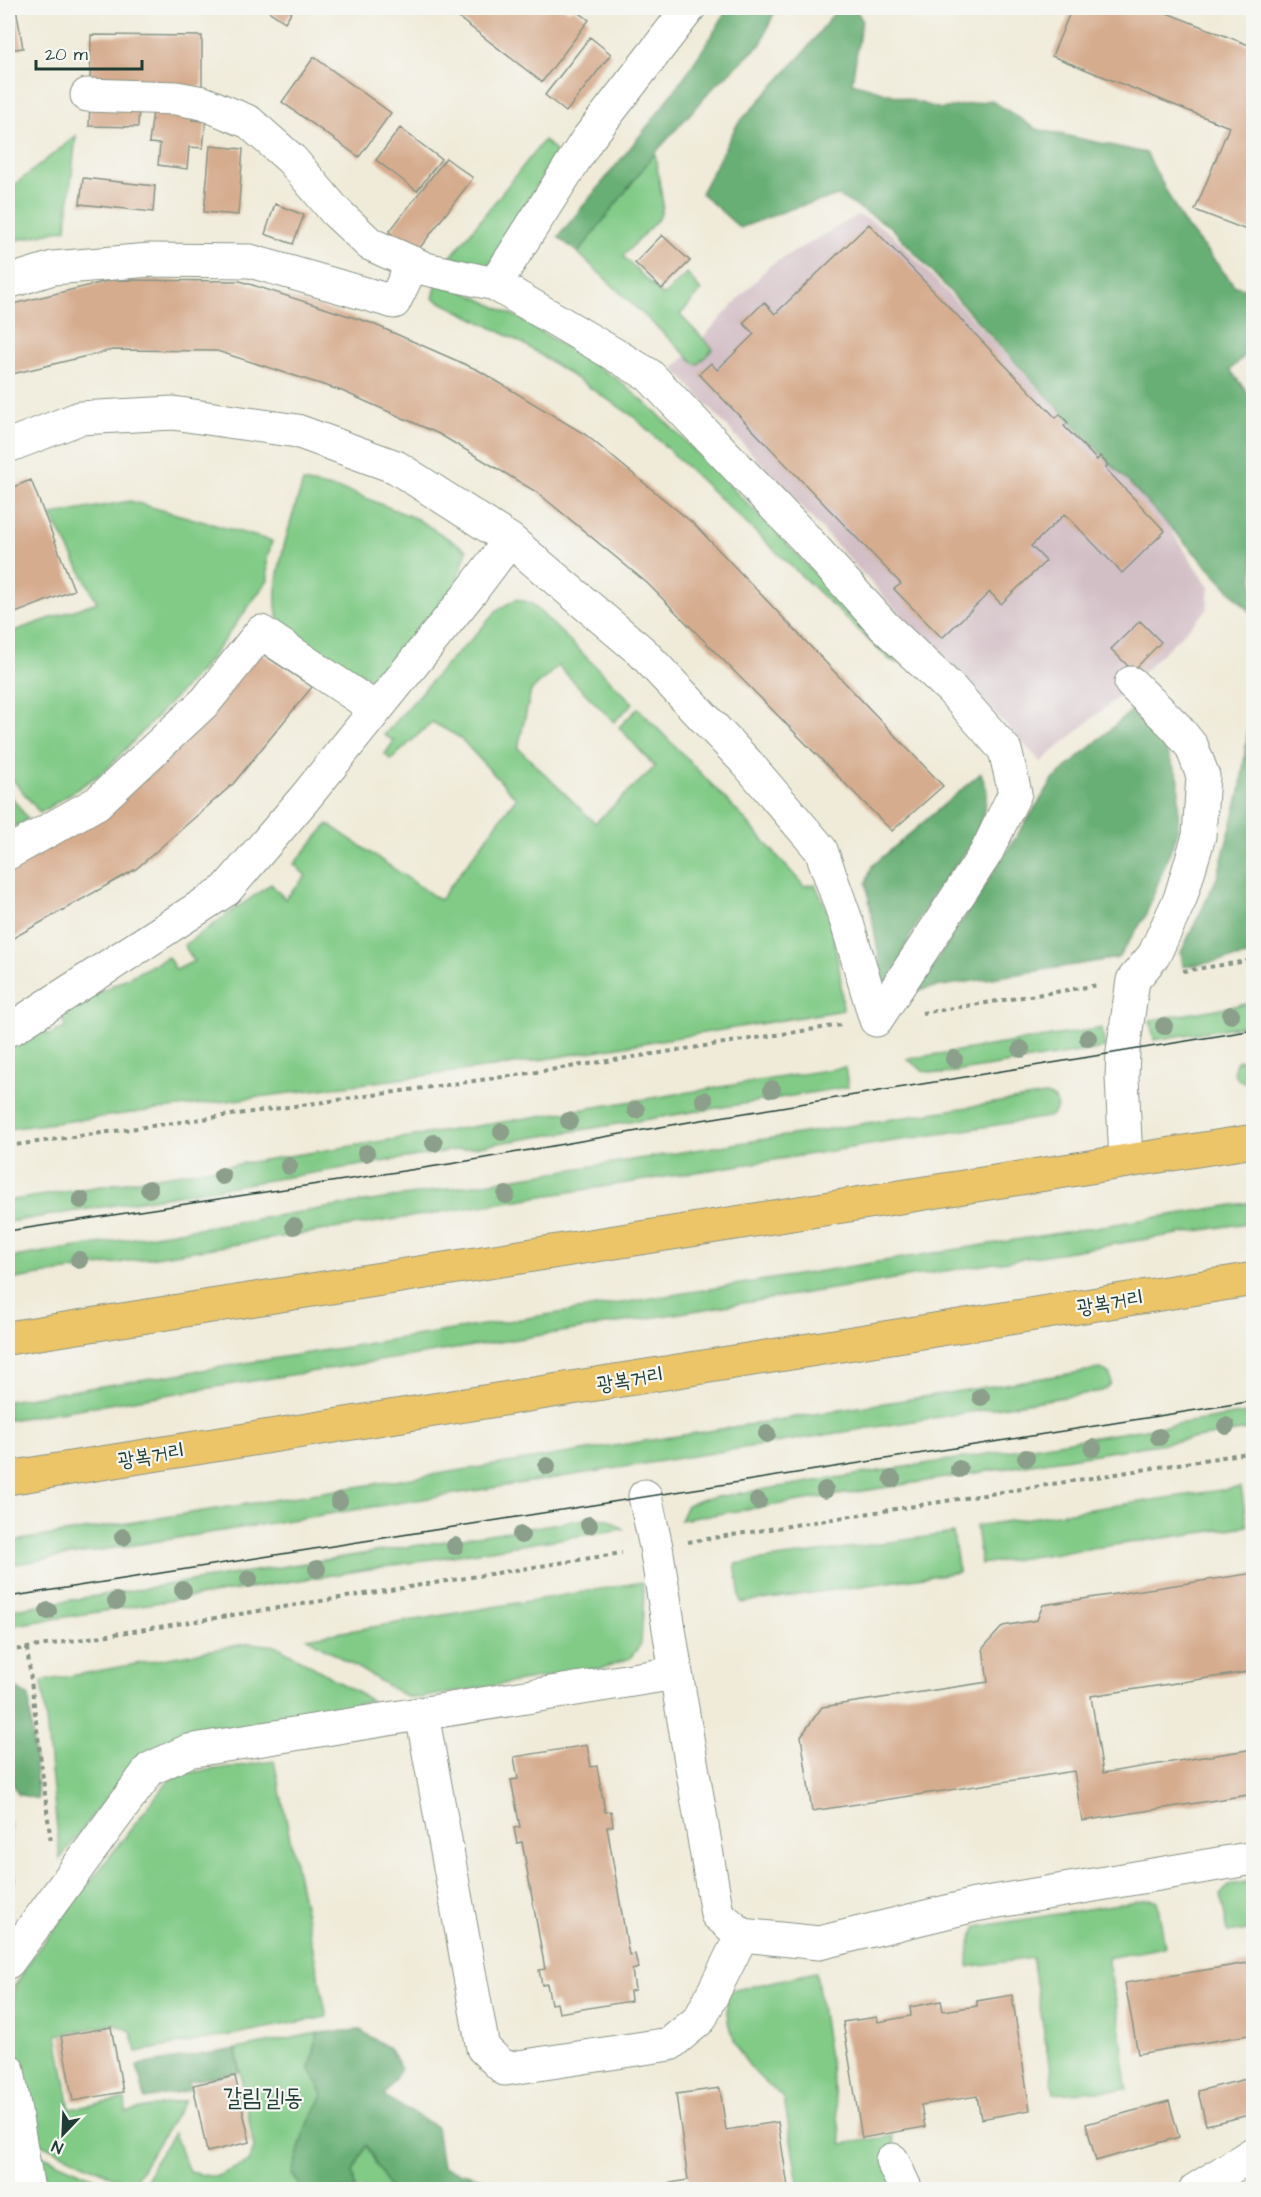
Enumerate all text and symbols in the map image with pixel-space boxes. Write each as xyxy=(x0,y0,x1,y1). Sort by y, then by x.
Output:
scale bar xyxy=(36,33,142,71)
text: 20 m xyxy=(45,42,88,67)
street label: 광복거리 xyxy=(1074,1283,1146,1322)
street label: 광복거리 xyxy=(594,1360,666,1399)
street label: 광복거리 xyxy=(115,1436,187,1475)
district label: 갈림길1동 xyxy=(223,2081,303,2115)
north arrow xyxy=(33,2104,93,2164)
text: N xyxy=(49,2135,66,2159)

